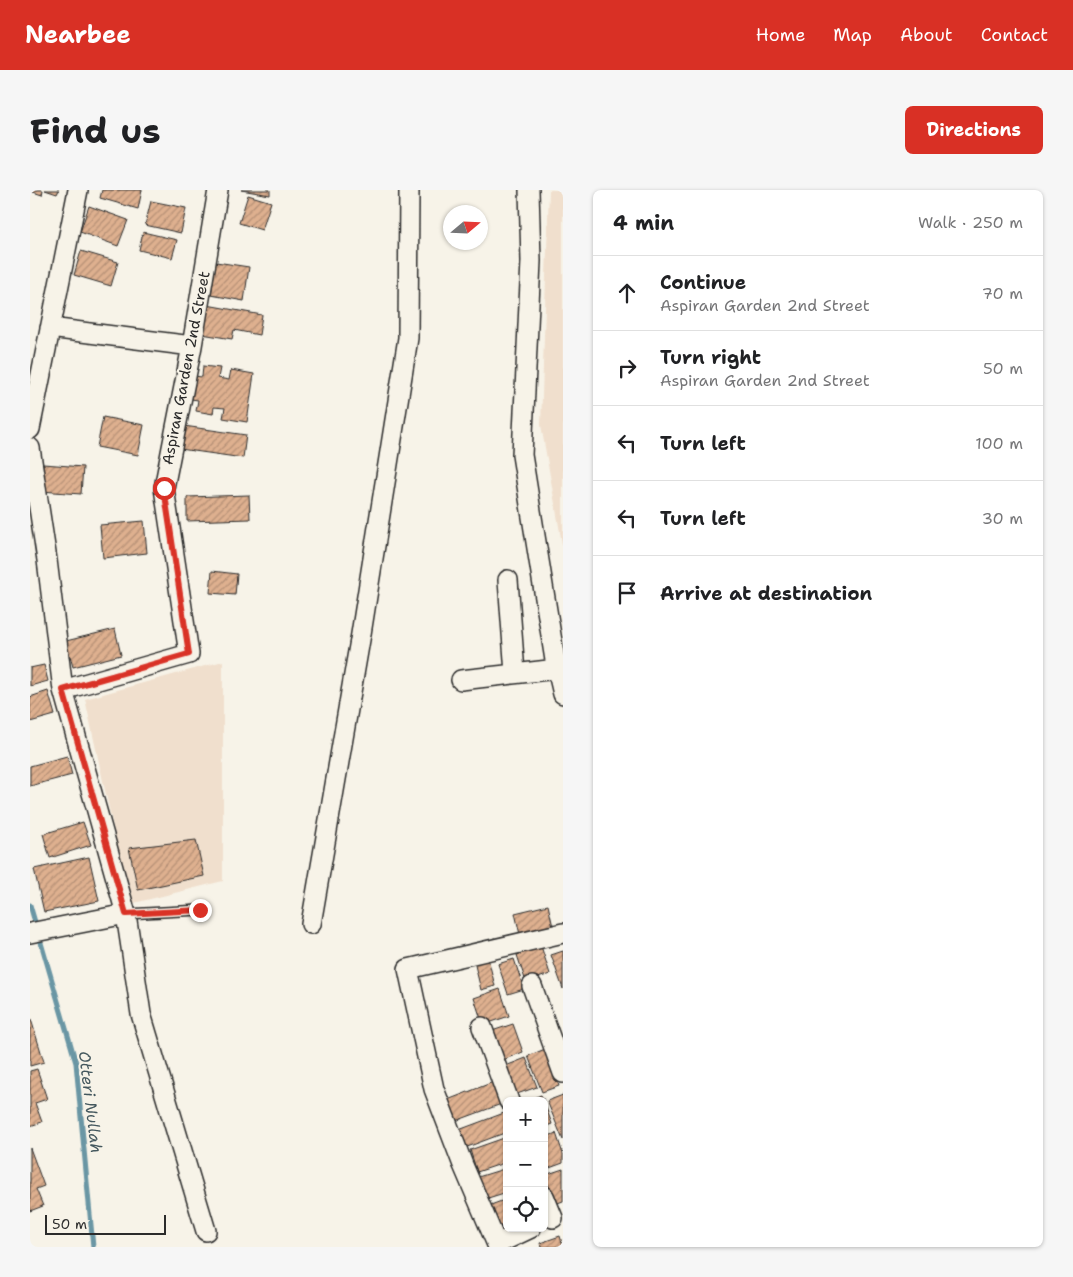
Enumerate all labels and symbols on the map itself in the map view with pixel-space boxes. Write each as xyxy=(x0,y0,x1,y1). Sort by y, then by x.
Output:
north arrow xyxy=(443,205,488,250)
street label: Aspiran Garden 2nd Street xyxy=(157,270,215,466)
route start xyxy=(153,477,176,500)
route end xyxy=(189,899,212,922)
water label: Otteri Nullah xyxy=(74,1050,107,1154)
scale bar xyxy=(45,1212,166,1235)

